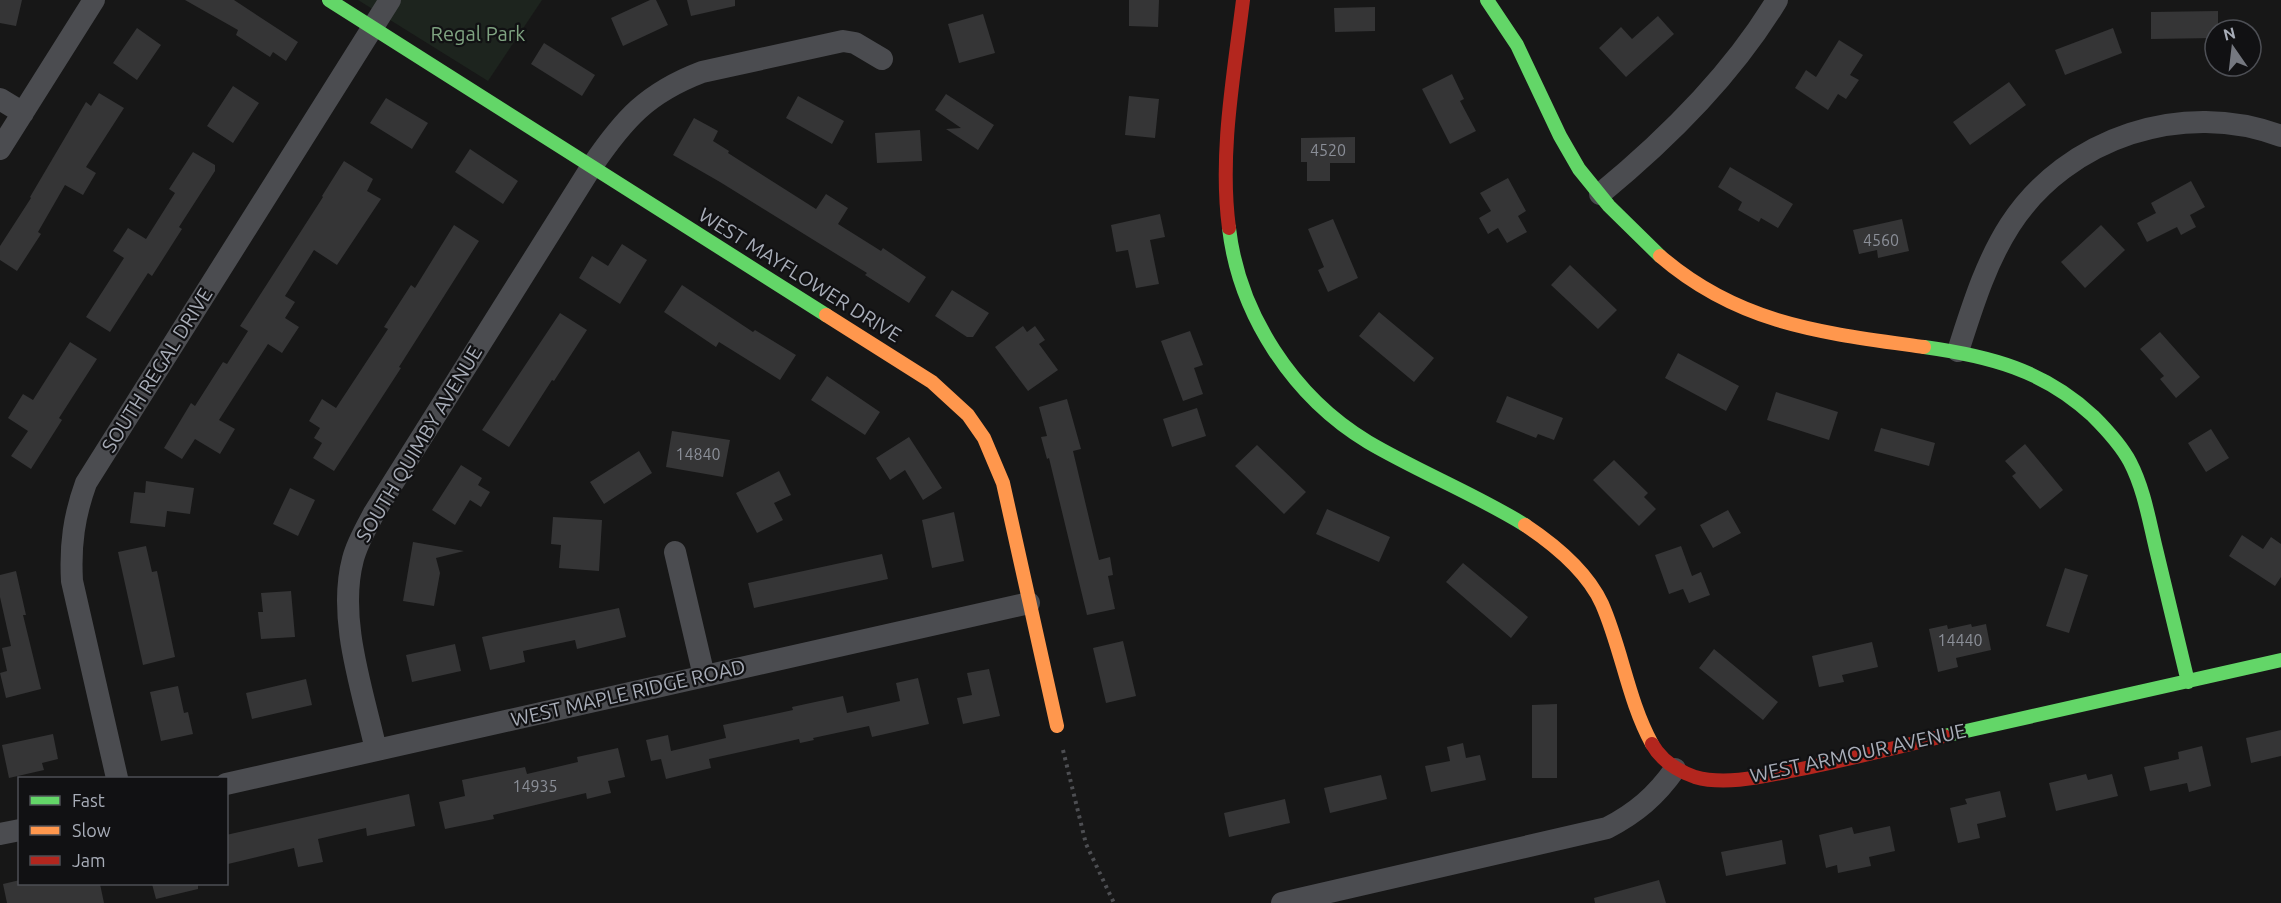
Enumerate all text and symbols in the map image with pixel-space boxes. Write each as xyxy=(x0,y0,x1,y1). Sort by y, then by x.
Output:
north arrow xyxy=(2203,18,2263,78)
park label: Regal Park xyxy=(431,22,525,45)
text: N xyxy=(2221,23,2237,44)
house number: 4520 xyxy=(1310,141,1346,159)
street label: WEST MAYFLOWER DRIVE xyxy=(695,203,906,346)
house number: 4560 xyxy=(1863,231,1899,249)
street label: SOUTH REGAL DRIVE xyxy=(97,283,217,456)
street label: SOUTH QUIMBY AVENUE xyxy=(351,342,486,546)
house number: 14840 xyxy=(675,445,721,463)
house number: 14440 xyxy=(1937,631,1983,649)
street label: WEST MAPLE RIDGE ROAD xyxy=(508,654,747,731)
street label: WEST ARMOUR AVENUE xyxy=(1748,718,1968,787)
legend xyxy=(18,777,228,885)
house number: 14935 xyxy=(512,777,558,795)
text: Fast xyxy=(72,790,105,810)
text: Slow xyxy=(72,820,111,840)
text: Jam xyxy=(72,850,106,870)

